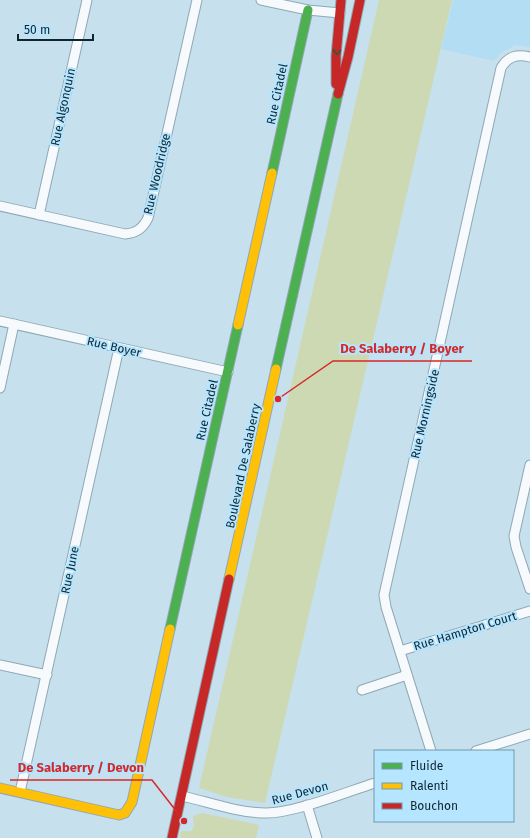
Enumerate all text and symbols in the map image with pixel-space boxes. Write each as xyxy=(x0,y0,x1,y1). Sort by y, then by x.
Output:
scale bar xyxy=(18,16,93,42)
text: 50 m xyxy=(24,23,50,37)
one-way arrow xyxy=(332,49,341,55)
street label: Rue Citadel xyxy=(264,62,290,126)
street label: Rue Algonquin xyxy=(48,67,78,147)
street label: Rue Woodridge xyxy=(141,132,173,216)
street label: Rue Boyer xyxy=(86,334,143,360)
callout: De Salaberry / Boyer xyxy=(333,336,472,361)
text: De Salaberry / Boyer xyxy=(340,341,465,356)
street label: Rue Morningside xyxy=(408,368,442,460)
street label: Rue Citadel xyxy=(193,378,221,442)
street label: Boulevard De Salaberry xyxy=(223,402,263,530)
street label: Rue June xyxy=(58,545,82,595)
street label: Rue Hampton Court xyxy=(412,608,519,653)
legend xyxy=(374,750,514,822)
callout: De Salaberry / Devon xyxy=(10,755,152,780)
text: Fluide xyxy=(410,759,443,773)
text: De Salaberry / Devon xyxy=(18,760,144,775)
street label: Rue Devon xyxy=(270,779,330,807)
text: Ralenti xyxy=(410,779,448,793)
text: Bouchon xyxy=(410,799,458,813)

